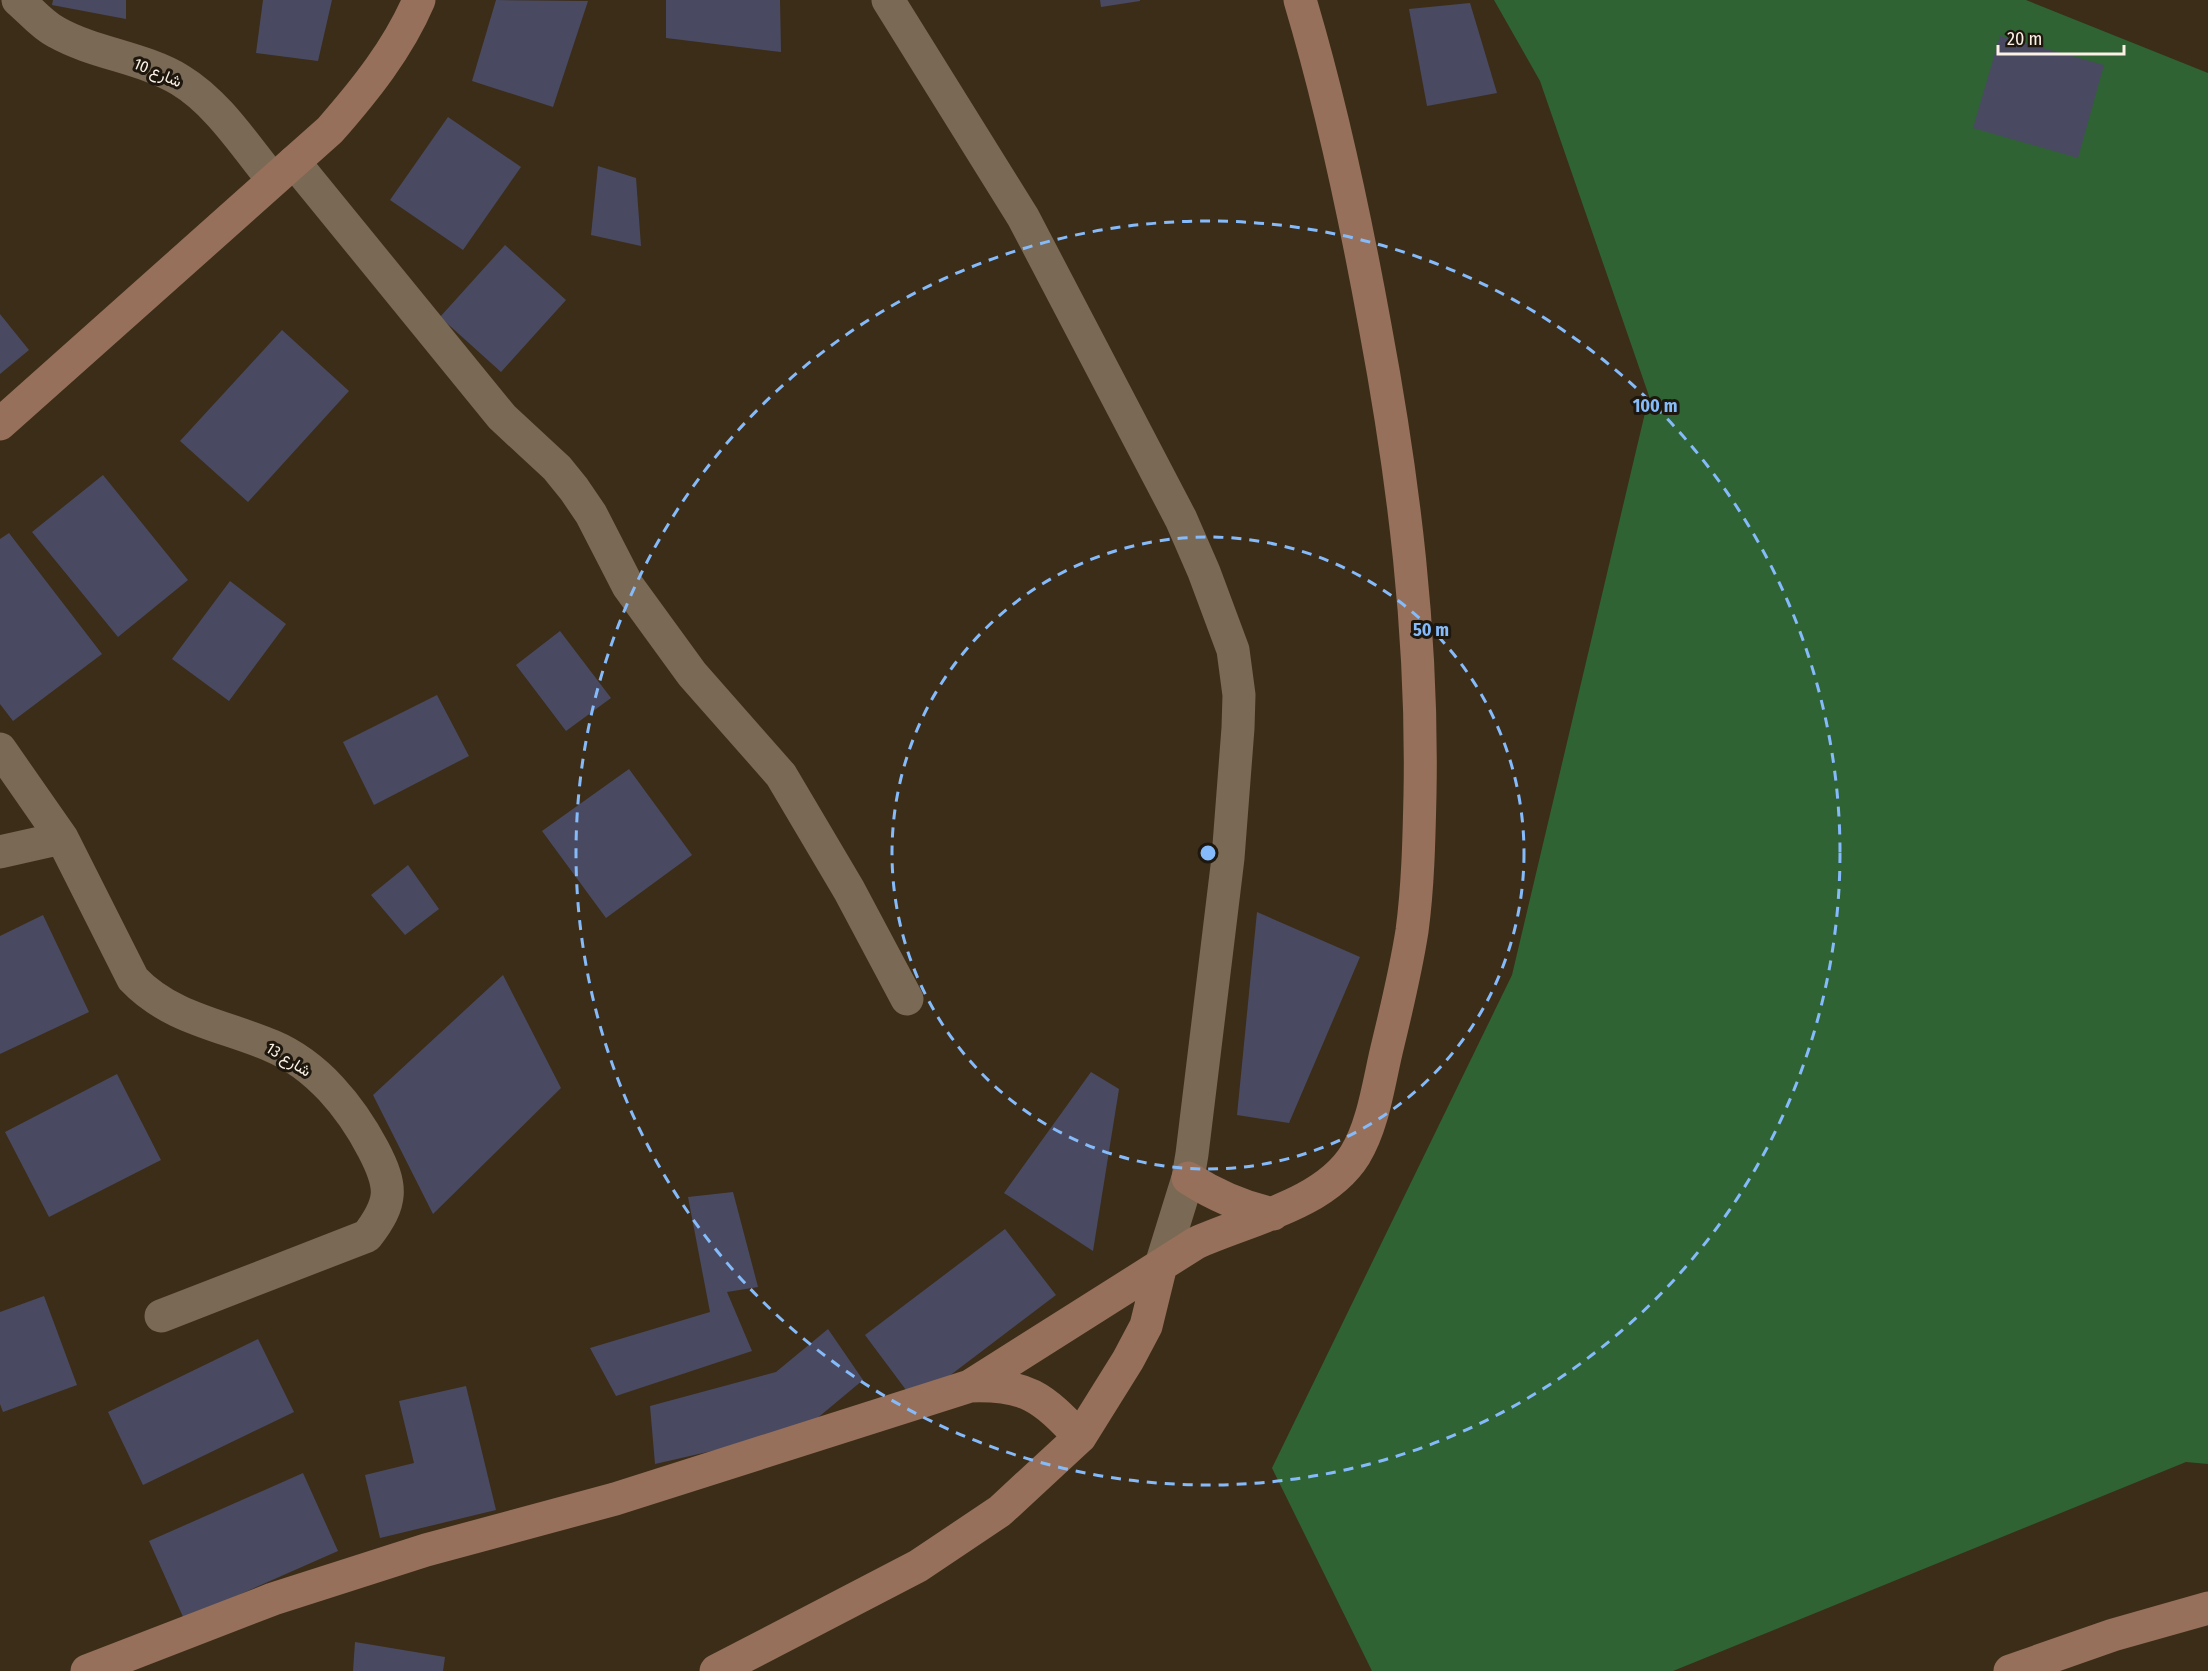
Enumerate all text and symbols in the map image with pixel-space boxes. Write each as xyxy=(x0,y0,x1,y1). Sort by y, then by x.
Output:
scale bar xyxy=(1998,18,2124,56)
text: 20 m xyxy=(2007,28,2042,50)
street label: شارع 10 xyxy=(130,54,185,93)
text: 100 m xyxy=(1633,395,1677,417)
text: 50 m xyxy=(1413,619,1449,641)
centre of rings xyxy=(1198,843,1218,863)
street label: شارع 13 xyxy=(262,1038,315,1082)

